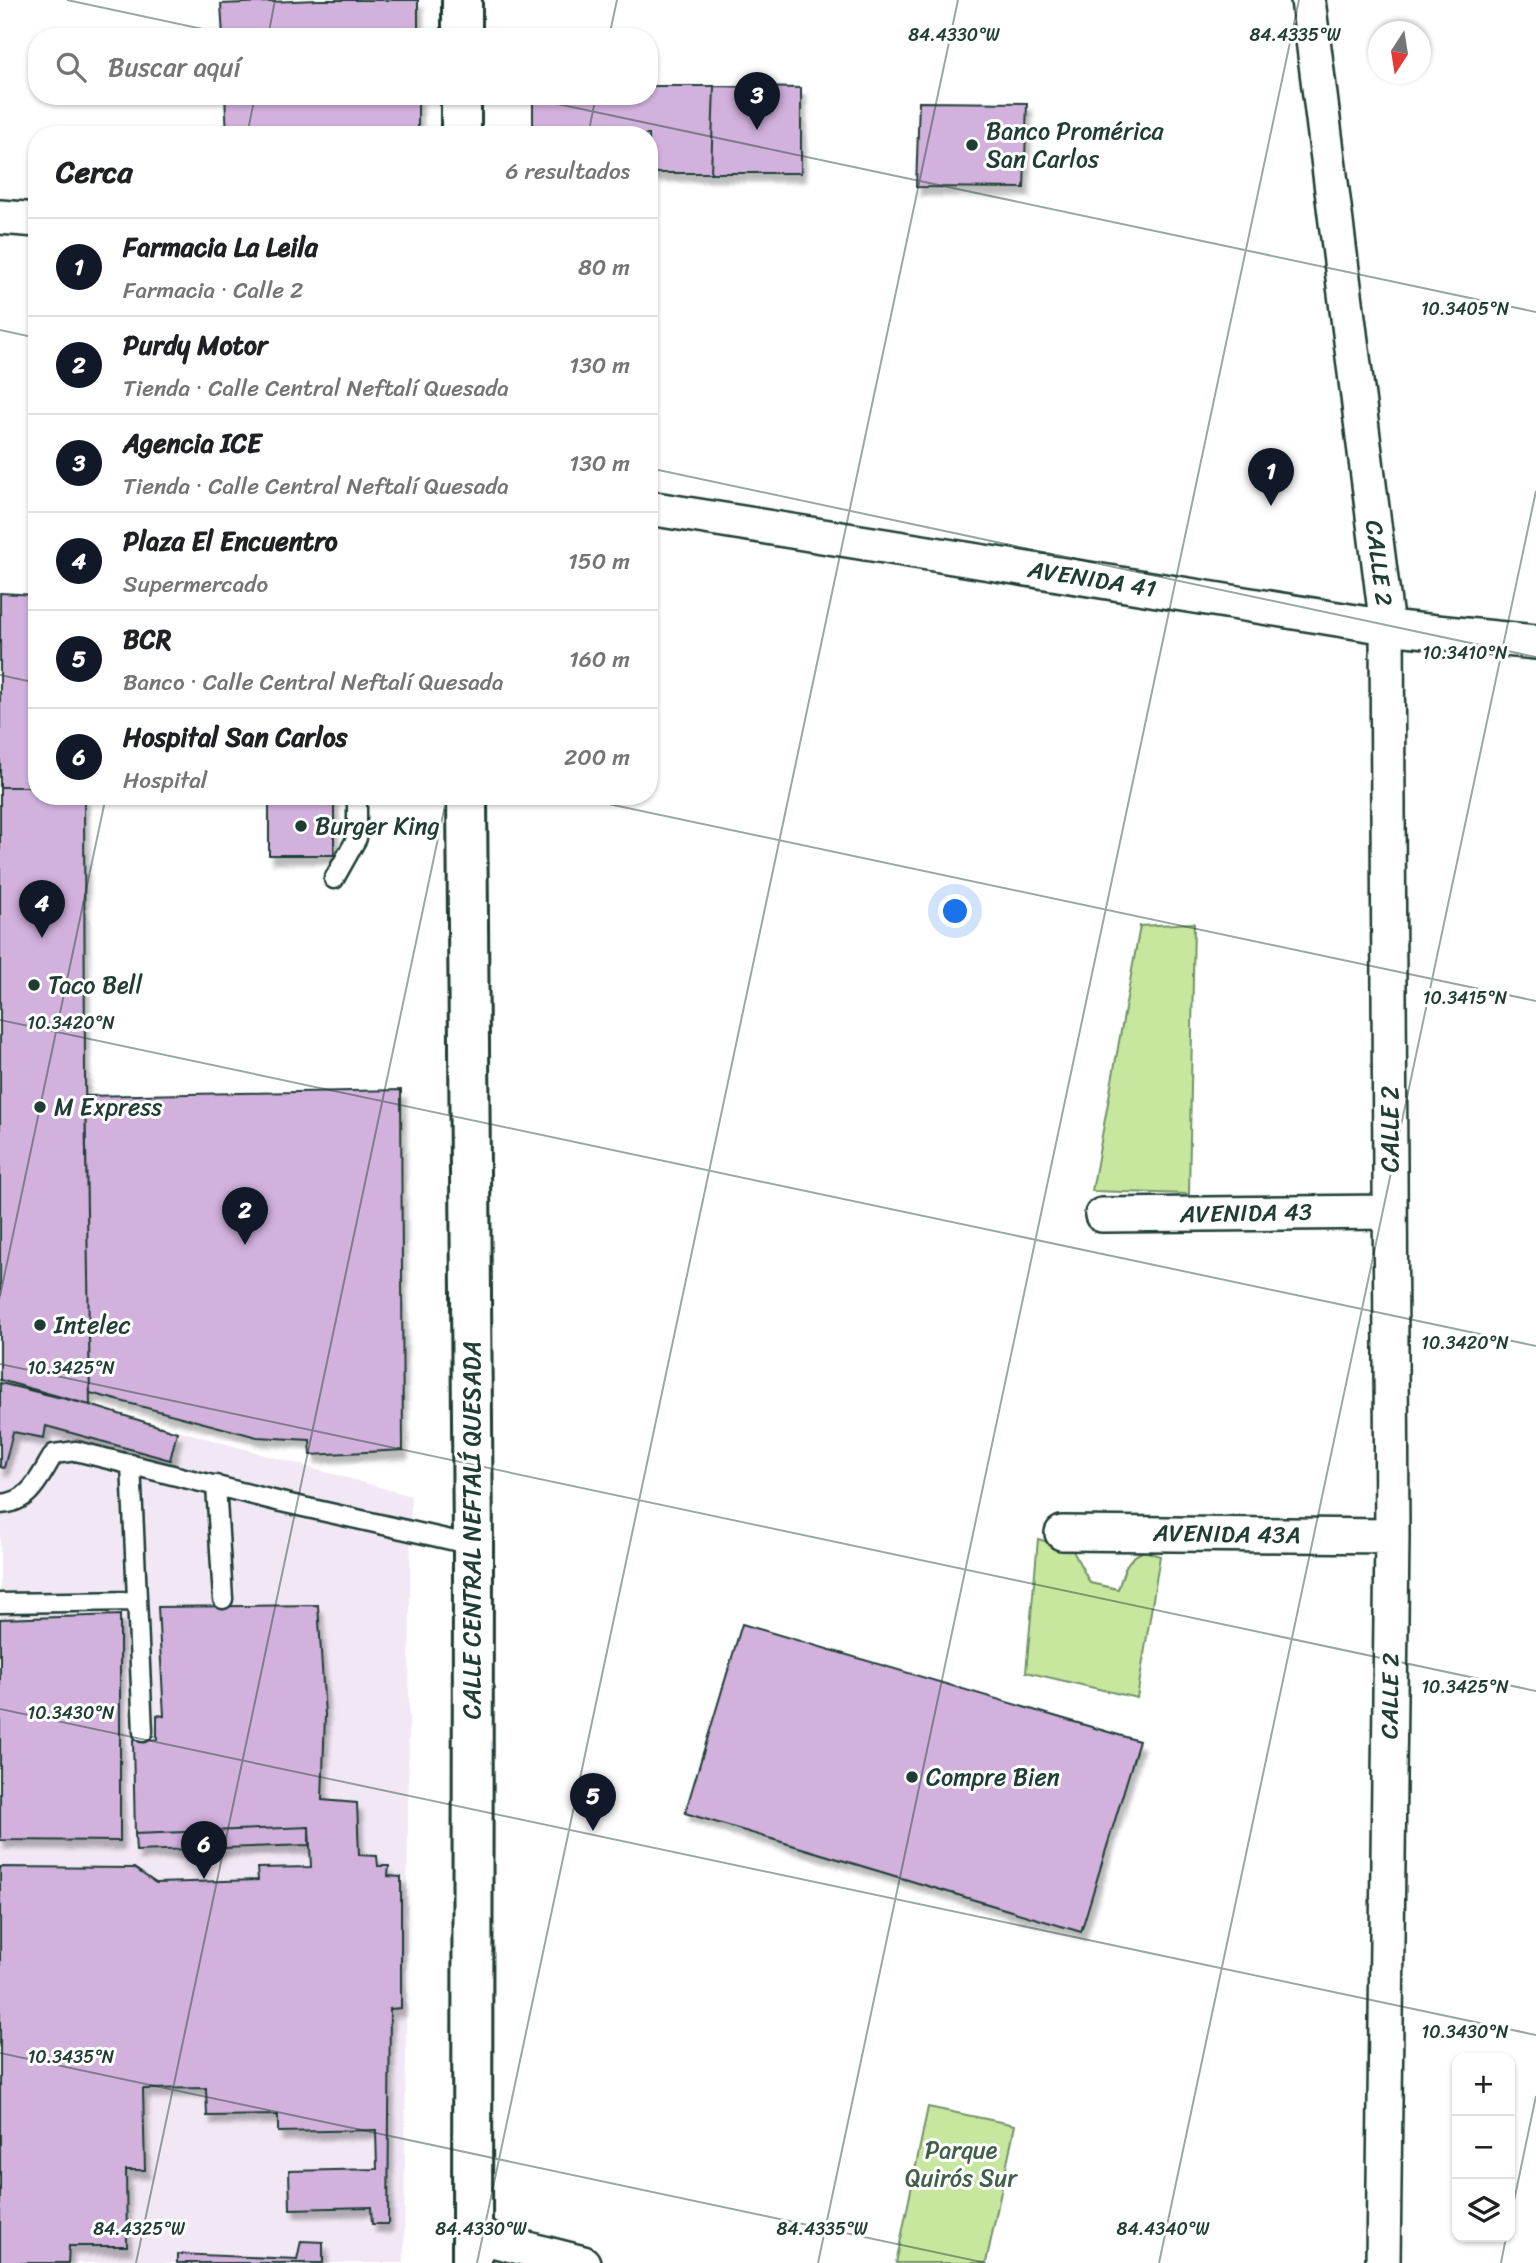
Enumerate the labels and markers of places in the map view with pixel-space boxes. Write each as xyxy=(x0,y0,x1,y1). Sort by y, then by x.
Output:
pin: 3 xyxy=(734,72,780,130)
place label: Banco Promérica San Carlos xyxy=(986,110,1165,180)
marker: Banco Promérica San Carlos xyxy=(964,137,980,153)
pin: 1 xyxy=(1248,448,1294,506)
place label: Burger King xyxy=(315,805,440,847)
marker: Burger King xyxy=(293,818,309,834)
pin: 4 xyxy=(19,880,65,938)
place label: Taco Bell xyxy=(48,964,143,1006)
marker: Taco Bell xyxy=(26,977,42,993)
place label: M Express xyxy=(54,1086,162,1128)
marker: M Express xyxy=(32,1099,48,1115)
pin: 2 xyxy=(222,1187,268,1245)
place label: Intelec xyxy=(53,1304,130,1346)
marker: Intelec xyxy=(32,1317,48,1333)
place label: Compre Bien xyxy=(926,1756,1060,1798)
marker: Compre Bien xyxy=(904,1769,920,1785)
pin: 5 xyxy=(570,1773,616,1831)
pin: 6 xyxy=(181,1821,227,1879)

